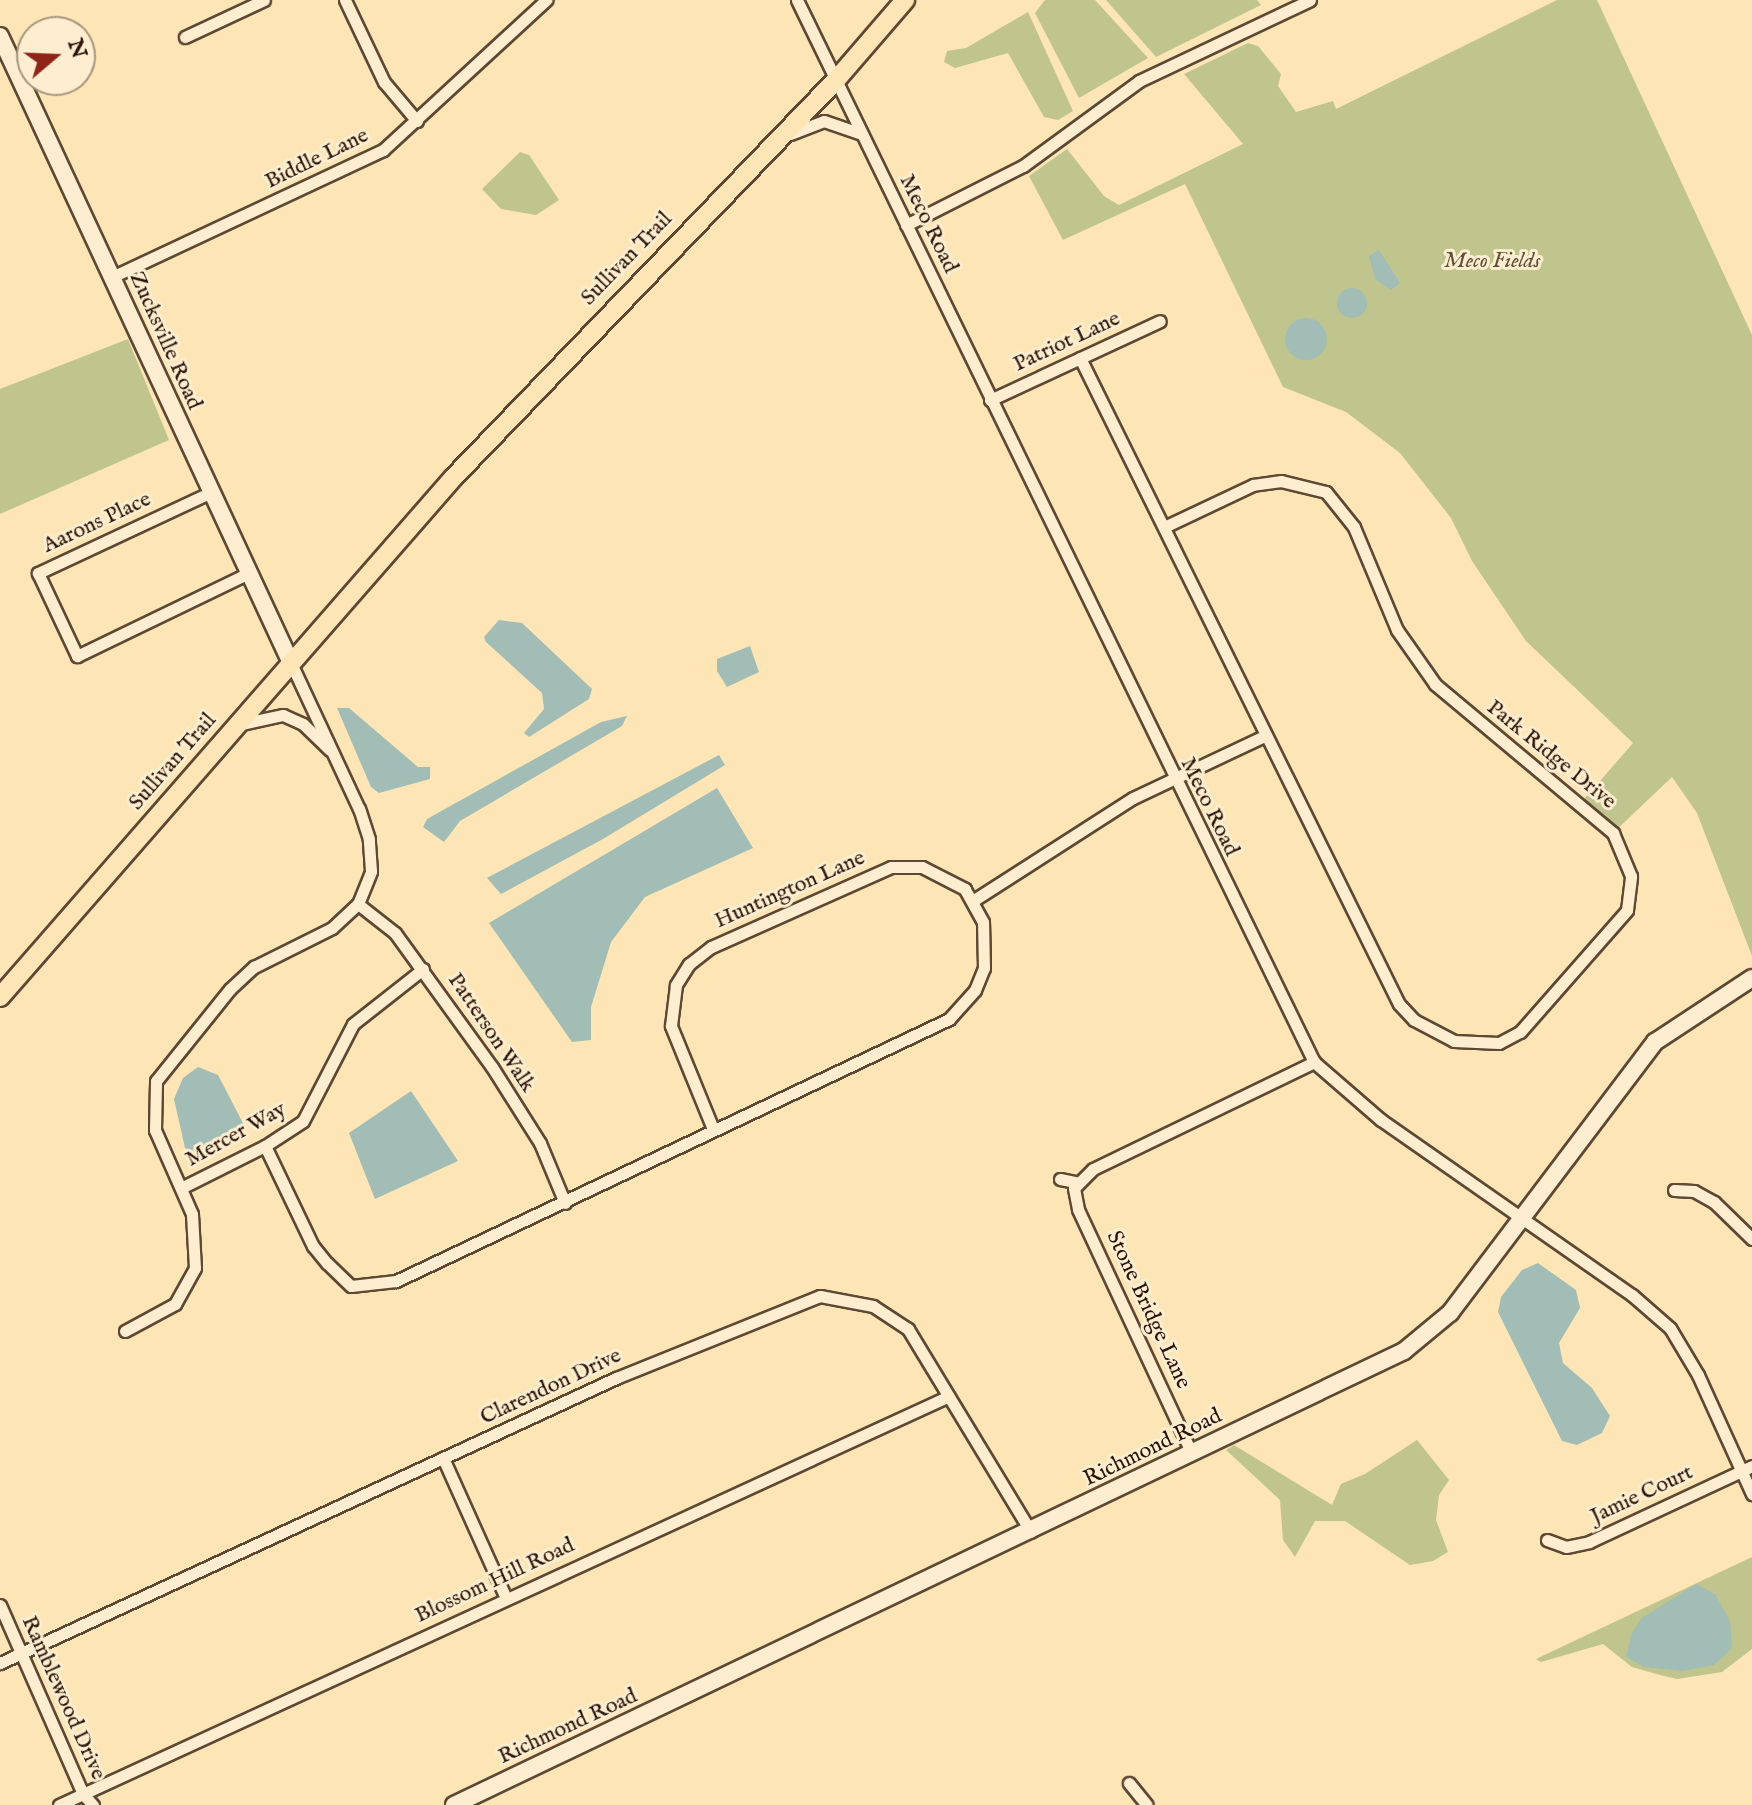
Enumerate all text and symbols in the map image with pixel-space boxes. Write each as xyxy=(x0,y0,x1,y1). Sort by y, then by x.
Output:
north arrow xyxy=(16,16,96,96)
text: N xyxy=(60,35,93,62)
street label: Biddle Lane xyxy=(261,123,373,195)
street label: Meco Road xyxy=(893,170,963,278)
street label: Sullivan Trail xyxy=(576,207,678,311)
park label: Meco Fields xyxy=(1444,249,1540,275)
street label: Zucksville Road xyxy=(123,268,207,414)
street label: Patriot Lane xyxy=(1009,306,1125,378)
street label: Aarons Place xyxy=(39,486,155,560)
street label: Park Ridge Drive xyxy=(1481,695,1621,815)
street label: Sullivan Trail xyxy=(124,708,222,816)
street label: Meco Road xyxy=(1174,753,1244,861)
street label: Huntington Lane xyxy=(711,845,869,935)
street label: Patterson Walk xyxy=(441,968,541,1098)
street label: Mercer Way xyxy=(181,1097,291,1173)
street label: Stone Bridge Lane xyxy=(1100,1227,1196,1393)
street label: Clarendon Drive xyxy=(476,1343,626,1431)
street label: Richmond Road xyxy=(1080,1403,1226,1493)
street label: Jamie Court xyxy=(1587,1460,1697,1530)
street label: Blossom Hill Road xyxy=(411,1533,579,1629)
street label: Ramblewood Drive xyxy=(15,1612,111,1784)
street label: Richmond Road xyxy=(494,1683,642,1771)

